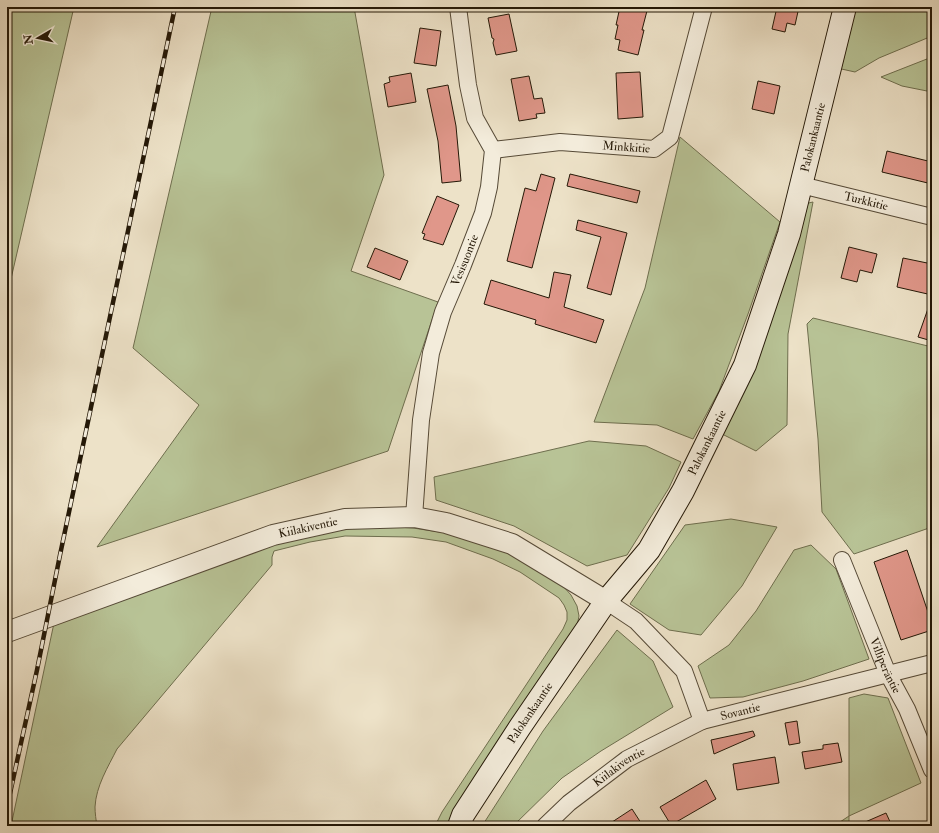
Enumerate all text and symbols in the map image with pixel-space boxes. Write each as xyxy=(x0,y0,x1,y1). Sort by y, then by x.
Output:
north arrow xyxy=(18,18,58,58)
text: N xyxy=(21,32,36,46)
street label: Palokankaantie xyxy=(798,101,829,174)
street label: Minkkitie xyxy=(602,138,651,157)
street label: Turkkitie xyxy=(842,189,890,214)
street label: Vesisuontie xyxy=(448,232,482,288)
street label: Palokankaantie xyxy=(685,408,730,478)
street label: Kiilakiventie xyxy=(277,514,339,542)
street label: Villiperäntie xyxy=(866,635,904,696)
street label: Palokankaantie xyxy=(504,679,556,746)
street label: Sovantie xyxy=(719,700,762,724)
street label: Kiilakiventie xyxy=(590,744,648,790)

